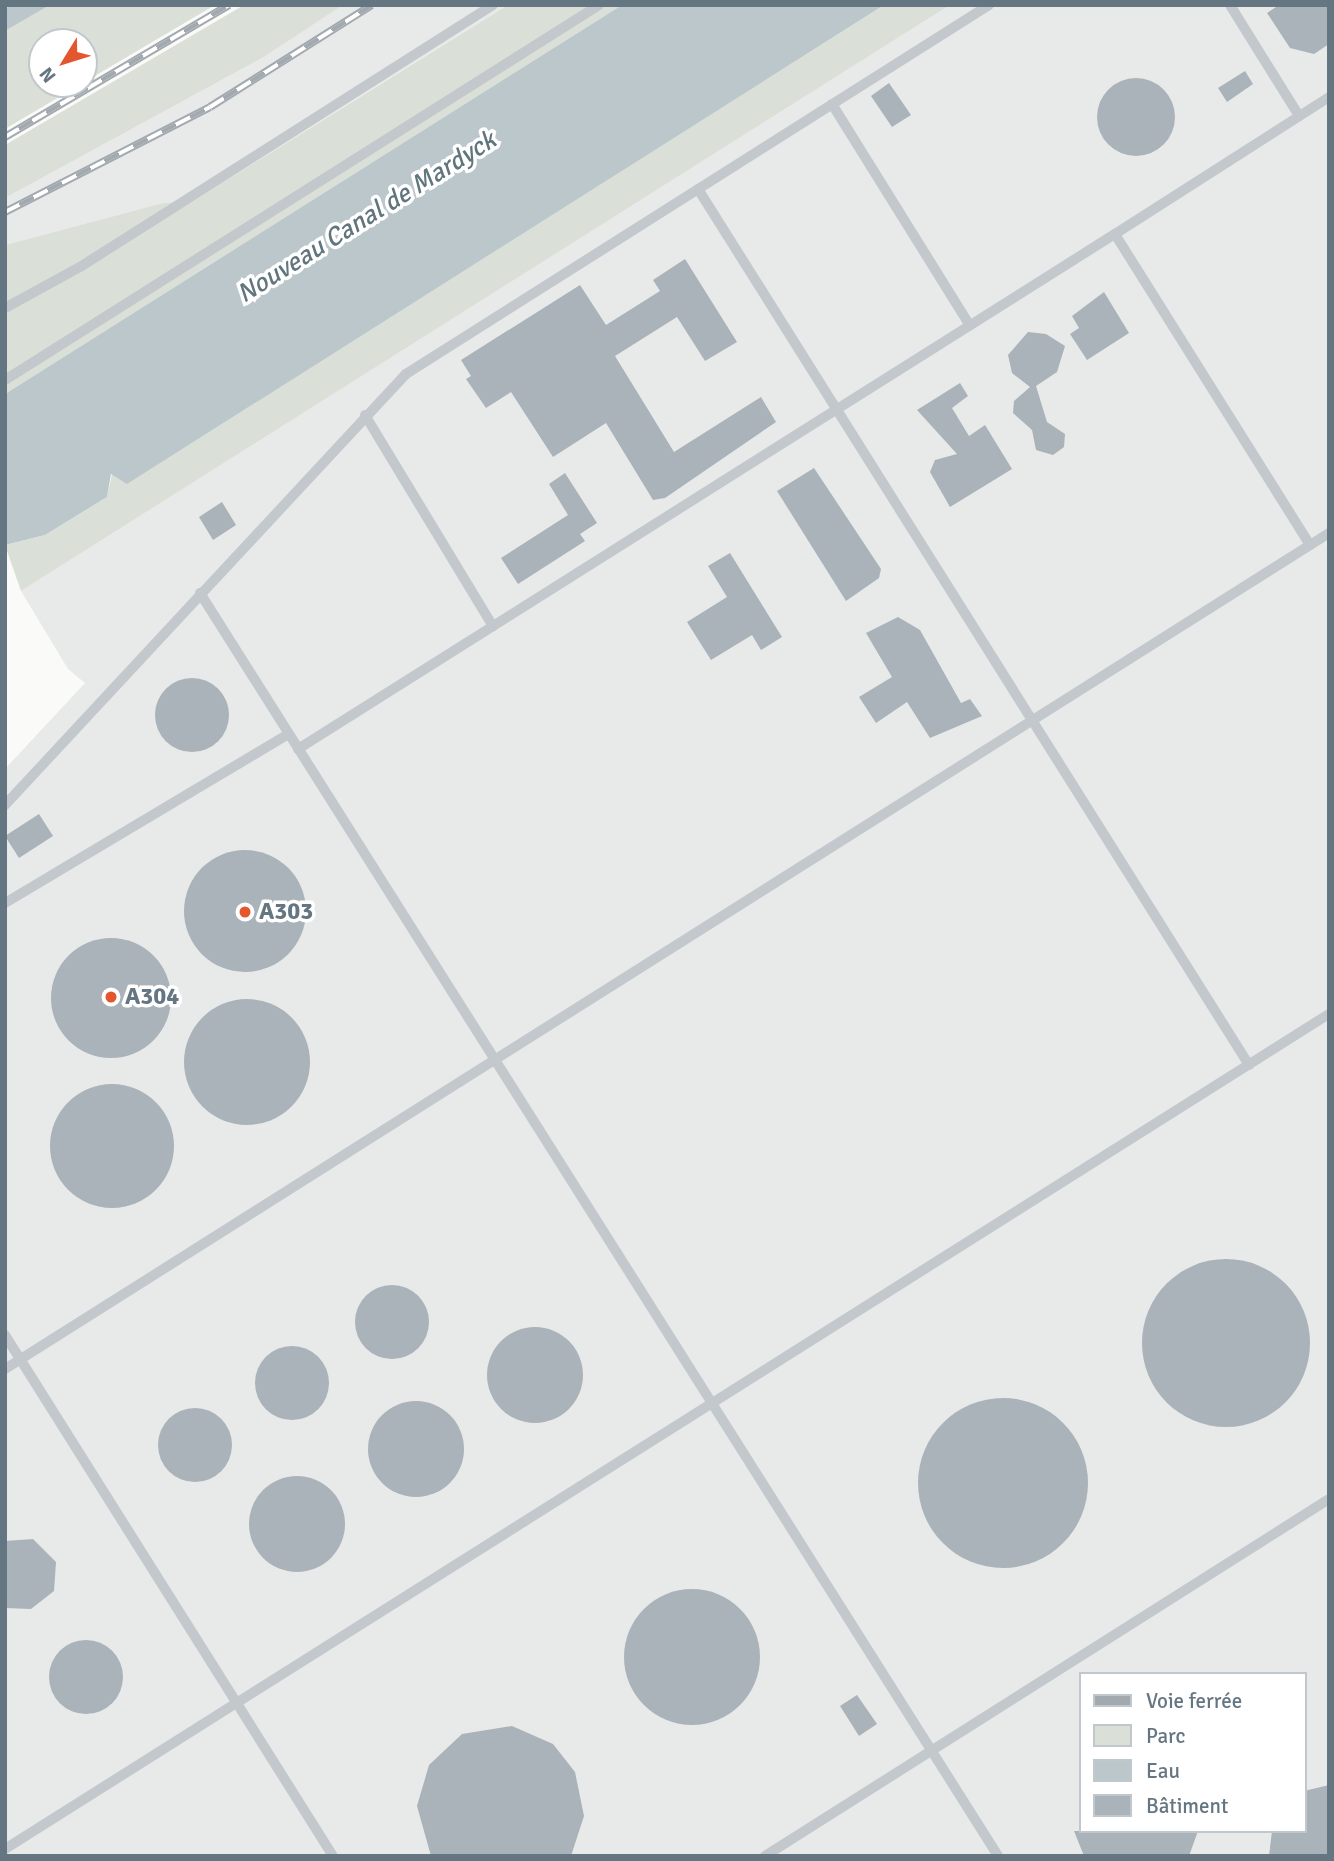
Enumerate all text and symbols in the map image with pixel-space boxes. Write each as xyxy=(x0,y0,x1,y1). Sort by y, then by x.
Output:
north arrow xyxy=(28,28,98,98)
text: N xyxy=(35,62,62,87)
water label: Nouveau Canal de Mardyck xyxy=(232,125,502,311)
place label: A303 xyxy=(259,898,313,926)
marker: A303 xyxy=(237,904,253,920)
place label: A304 xyxy=(125,983,179,1011)
marker: A304 xyxy=(103,989,119,1005)
legend xyxy=(1078,1672,1306,1833)
text: Voie ferrée xyxy=(1146,1688,1242,1714)
text: Parc xyxy=(1146,1723,1185,1749)
text: Eau xyxy=(1146,1758,1180,1784)
text: Bâtiment xyxy=(1146,1793,1228,1819)

